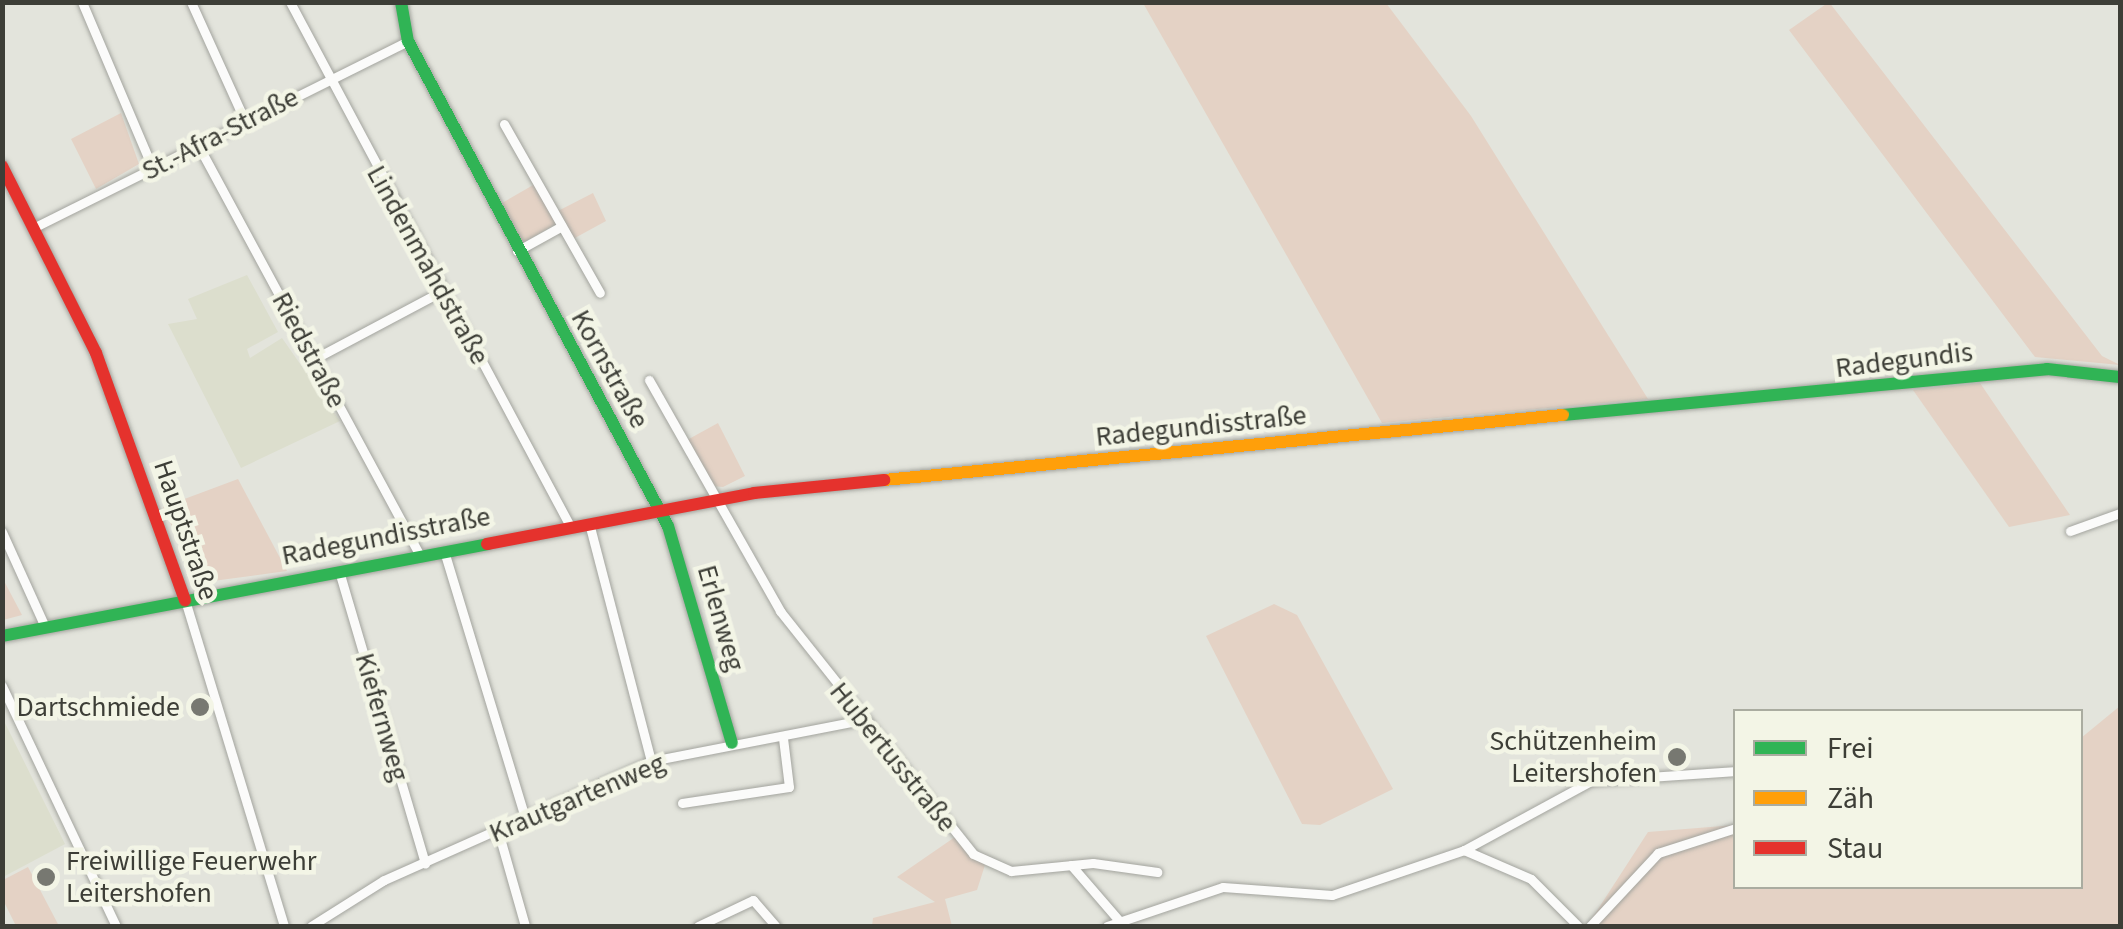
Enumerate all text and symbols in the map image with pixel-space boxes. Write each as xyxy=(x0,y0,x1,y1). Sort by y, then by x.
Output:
street label: St.-Afra-Straße xyxy=(136,80,304,188)
street label: Lindenmahdstraße xyxy=(359,160,497,370)
street label: Riedstraße xyxy=(265,286,353,414)
street label: Kornstraße xyxy=(564,304,656,434)
street label: Radegundis xyxy=(1834,335,1974,385)
street label: Radegundisstraße xyxy=(1094,398,1308,454)
street label: Hauptstraße xyxy=(146,456,226,604)
street label: Radegundisstraße xyxy=(279,499,493,573)
street label: Erlenweg xyxy=(690,561,752,675)
street label: Kiefernweg xyxy=(348,649,416,785)
street label: Hubertusstraße xyxy=(822,675,964,839)
place label: Dartschmiede xyxy=(17,690,180,724)
marker: Dartschmiede xyxy=(189,696,211,718)
legend xyxy=(1733,709,2083,889)
place label: Schützenheim Leitershofen xyxy=(1489,724,1657,790)
text: Frei xyxy=(1827,727,1874,770)
street label: Krautgartenweg xyxy=(484,746,670,850)
marker: Schützenheim Leitershofen xyxy=(1666,746,1688,768)
text: Zäh xyxy=(1827,777,1874,820)
text: Stau xyxy=(1827,827,1883,870)
place label: Freiwillige Feuerwehr Leitershofen xyxy=(66,844,316,910)
marker: Freiwillige Feuerwehr Leitershofen xyxy=(35,866,57,888)

